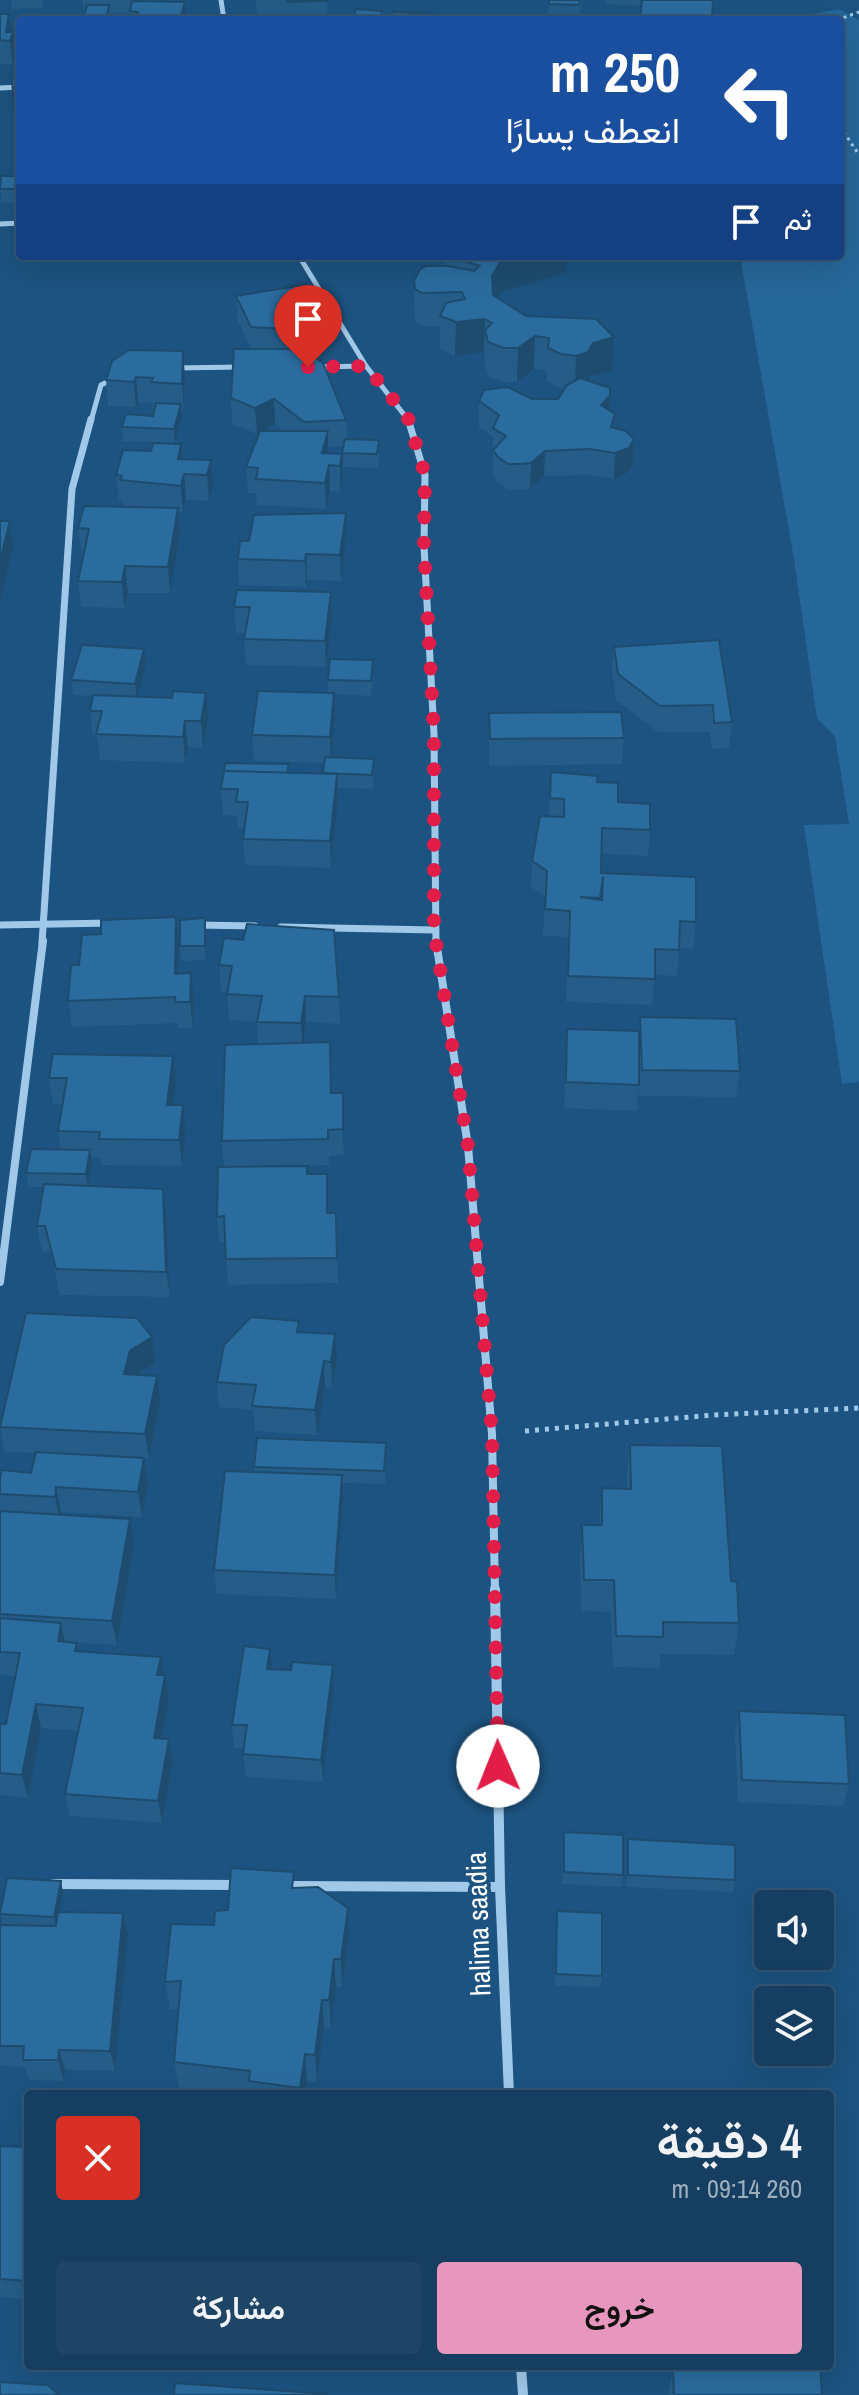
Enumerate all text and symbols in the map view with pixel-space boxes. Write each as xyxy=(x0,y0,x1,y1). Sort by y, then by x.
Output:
text: 250 m xyxy=(550,34,680,109)
icon: left xyxy=(708,48,812,152)
text: انعطف يسارًا xyxy=(506,106,680,154)
text: ثم xyxy=(784,199,812,239)
icon: arrive xyxy=(724,200,768,244)
pin xyxy=(274,285,342,367)
icon: arrive xyxy=(286,297,330,341)
position arrow xyxy=(456,1724,540,1808)
street label: halima saadia xyxy=(456,1851,500,1997)
map controls xyxy=(754,1890,834,2066)
button: sound xyxy=(754,1890,834,1970)
button: layers xyxy=(754,1986,834,2066)
text: 4 دقيقة xyxy=(656,2108,802,2173)
button: close xyxy=(56,2116,140,2200)
text: 260 m · 09:14 xyxy=(672,2171,802,2206)
button: مشاركة xyxy=(56,2262,421,2354)
button: خروج xyxy=(437,2262,802,2354)

